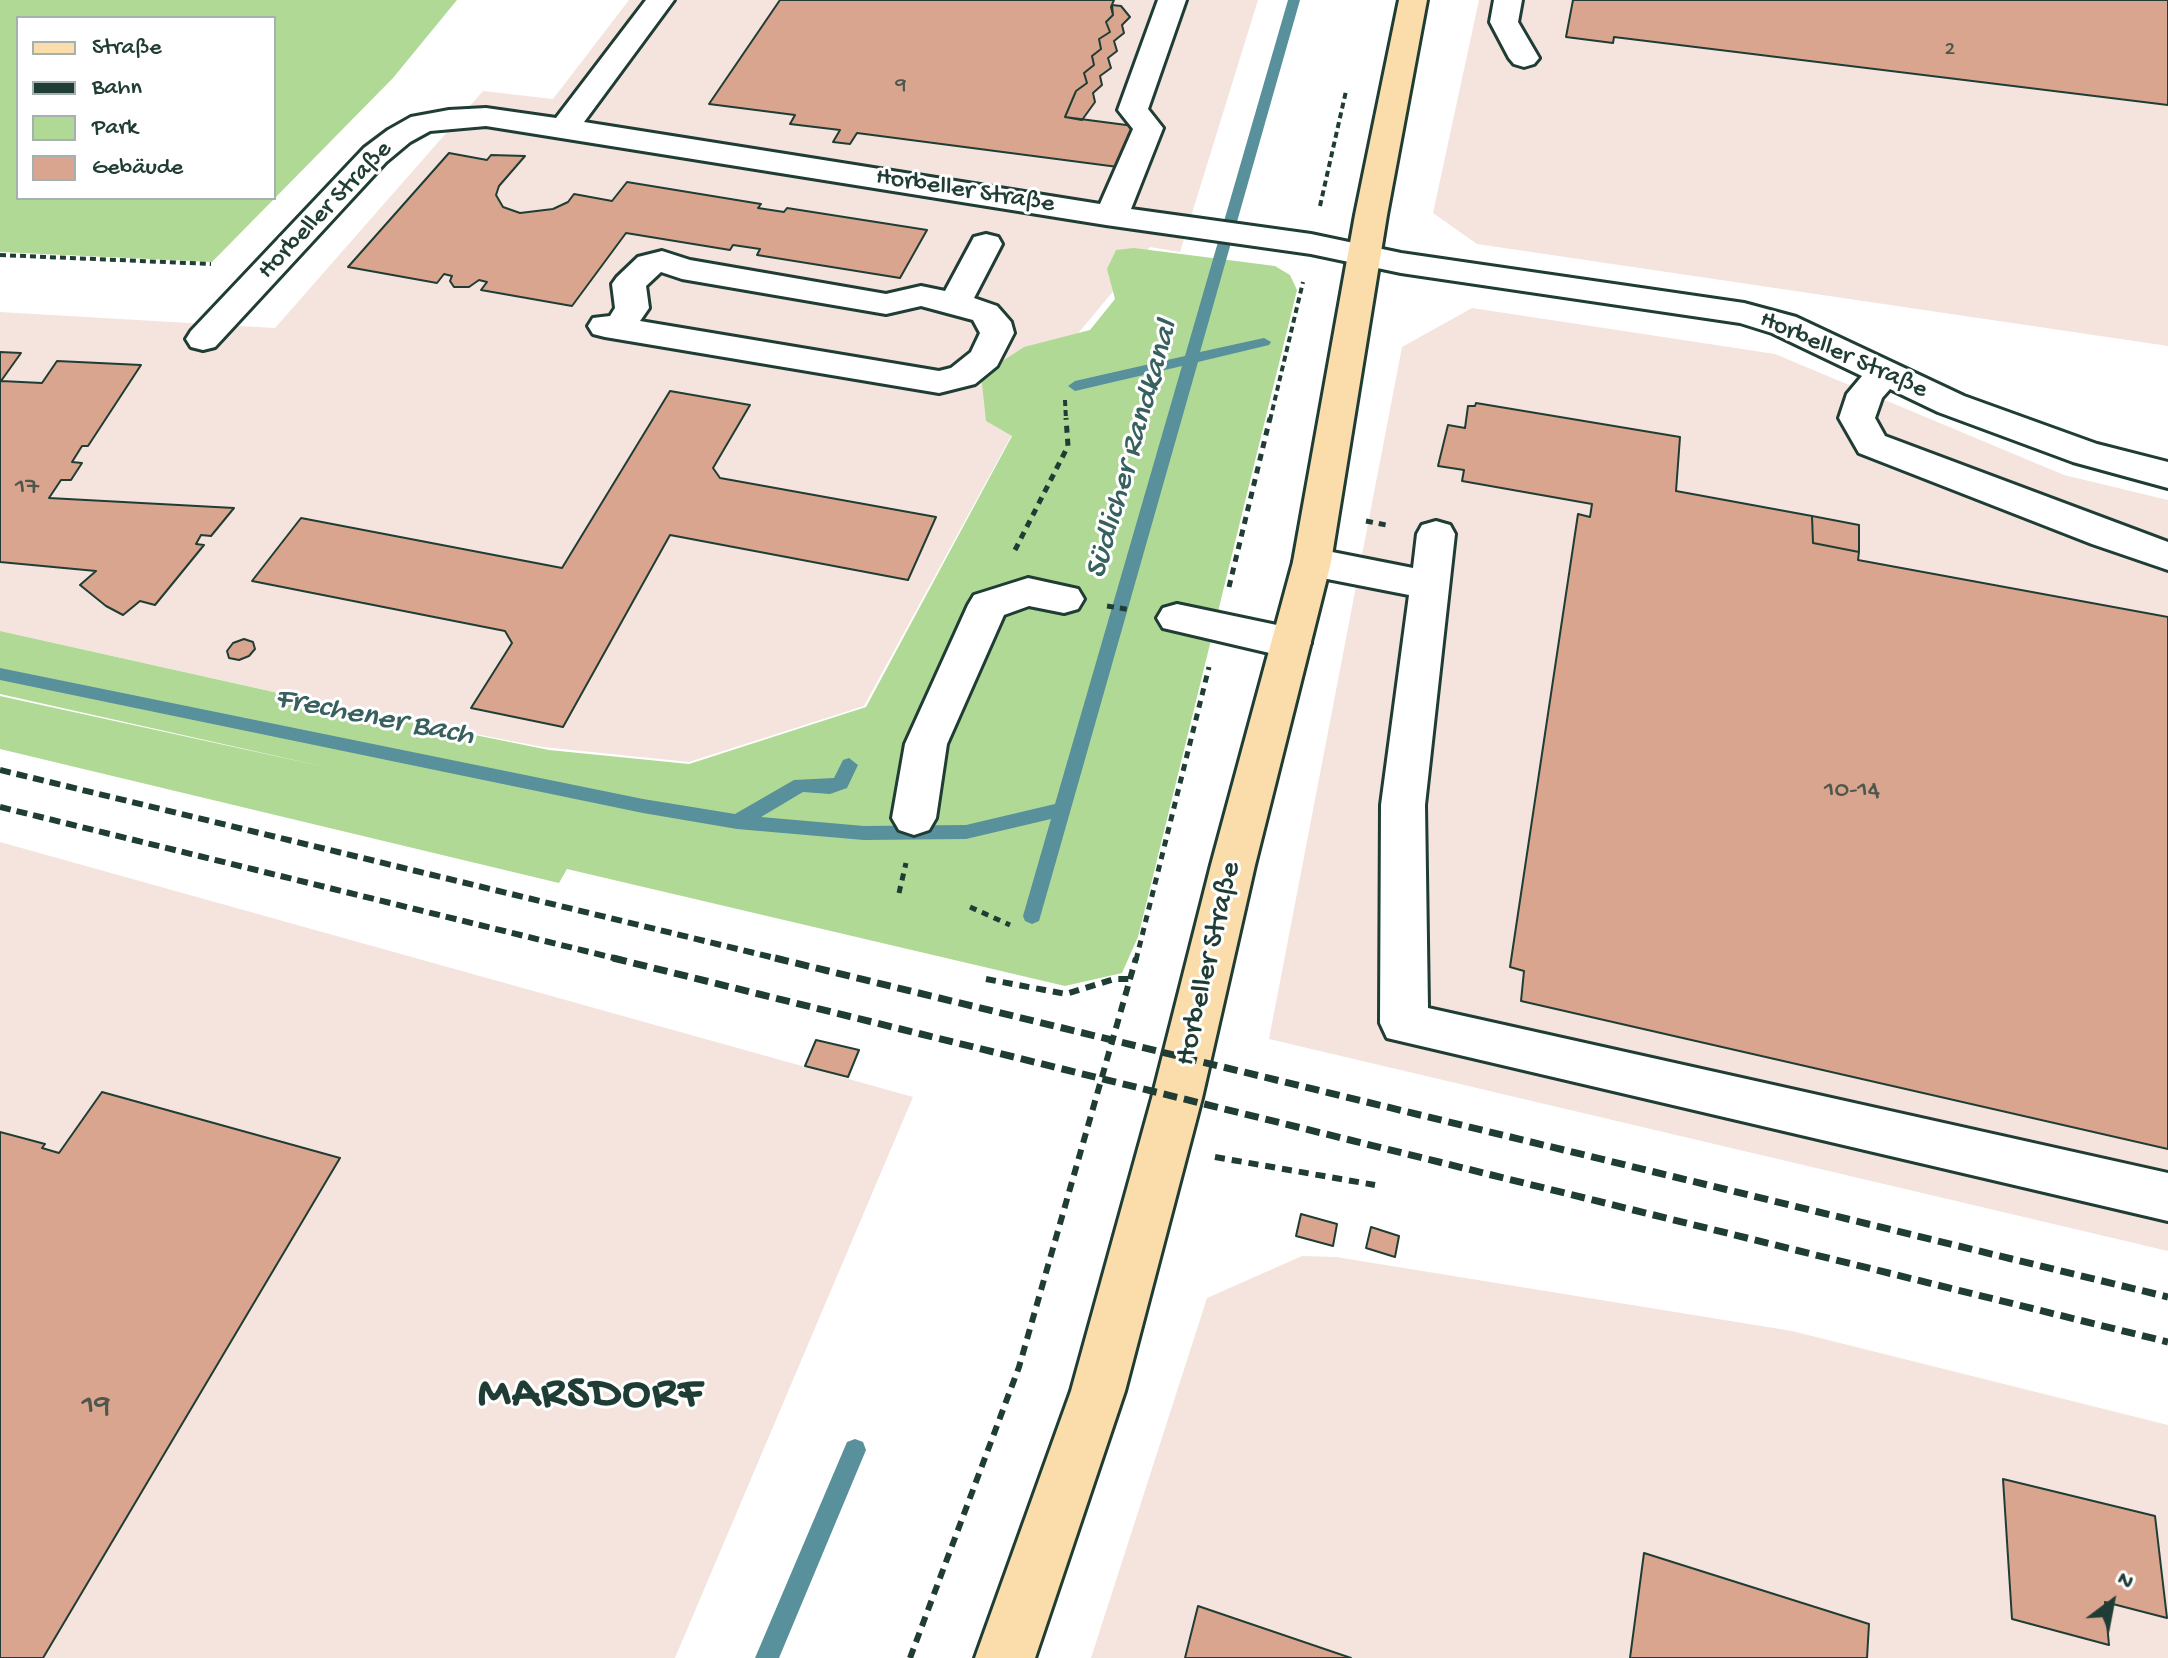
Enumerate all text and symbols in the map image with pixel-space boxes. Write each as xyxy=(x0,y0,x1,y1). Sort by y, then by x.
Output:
legend xyxy=(16,16,276,200)
text: Straße xyxy=(92,34,162,63)
house number: 2 xyxy=(1945,38,1955,64)
text: Bahn xyxy=(92,74,142,103)
house number: 9 xyxy=(895,74,907,100)
text: Park xyxy=(92,114,138,143)
street label: Horbeller Straße xyxy=(252,135,400,287)
text: Gebäude xyxy=(92,154,183,183)
street label: Horbeller Straße xyxy=(873,162,1057,222)
street label: Horbeller Straße xyxy=(1754,305,1932,407)
water label: Südlicher Randkanal xyxy=(1079,317,1189,583)
house number: 17 xyxy=(15,473,39,505)
water label: Frechener Bach xyxy=(271,681,477,757)
house number: 10-14 xyxy=(1824,776,1880,808)
street label: Horbeller Straße xyxy=(1169,859,1251,1069)
district label: MARSDORF xyxy=(478,1369,704,1425)
house number: 19 xyxy=(82,1389,110,1427)
north arrow xyxy=(2072,1562,2152,1642)
text: N xyxy=(2112,1567,2138,1596)

